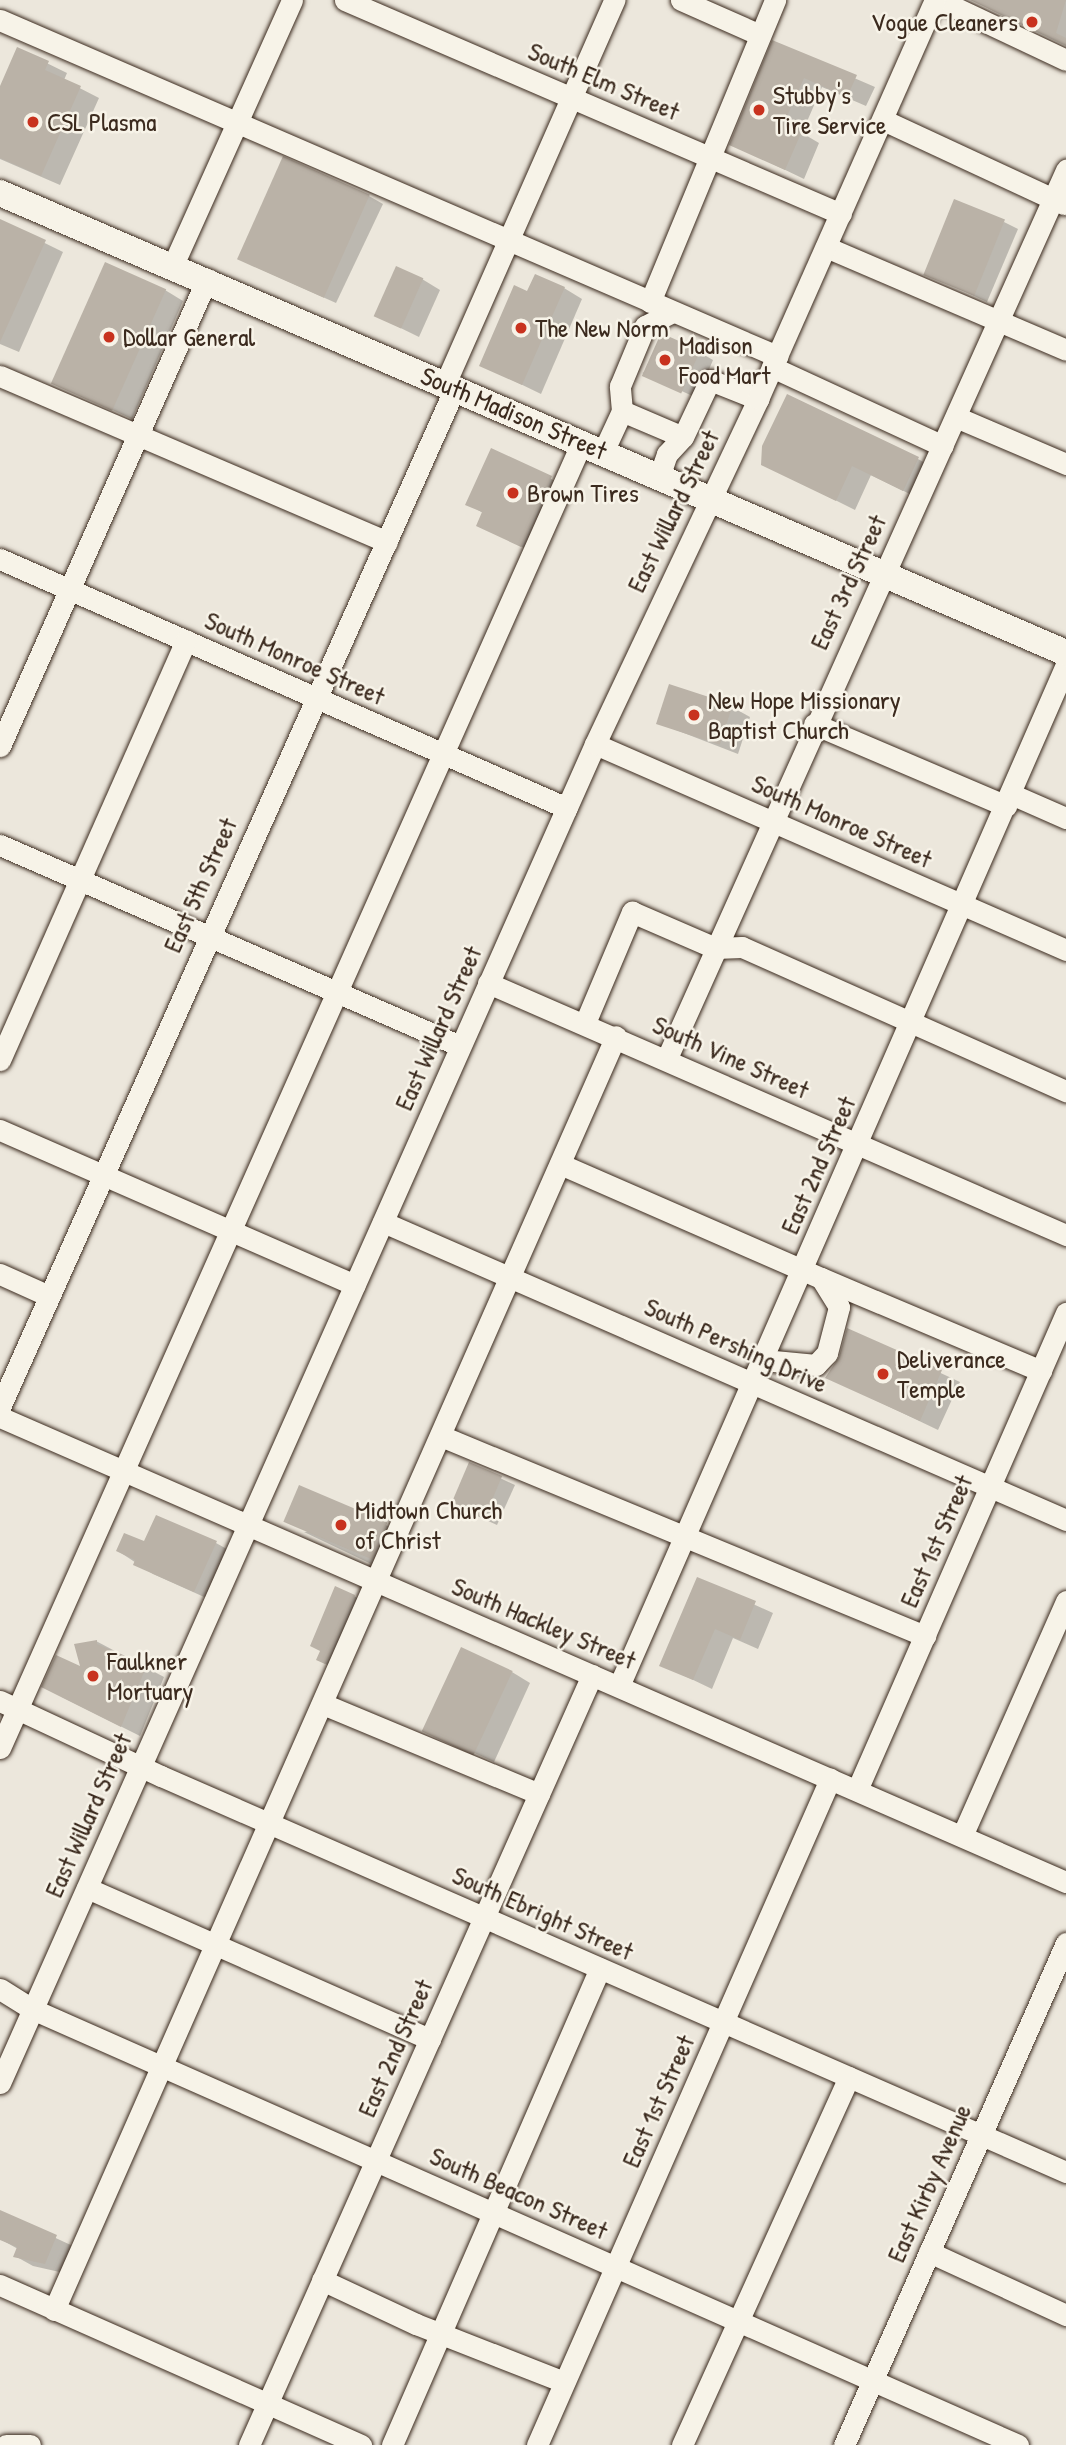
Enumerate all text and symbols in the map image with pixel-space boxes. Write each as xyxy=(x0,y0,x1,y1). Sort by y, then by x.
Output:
place label: Vogue Cleaners xyxy=(871,6,1018,38)
marker: Vogue Cleaners xyxy=(1024,14,1040,30)
street label: South Elm Street xyxy=(524,35,684,127)
place label: Stubby's Tire Service xyxy=(773,79,886,140)
marker: Stubby's Tire Service xyxy=(751,102,767,118)
place label: CSL Plasma xyxy=(47,106,156,138)
marker: CSL Plasma xyxy=(25,114,41,130)
place label: The New Norm xyxy=(535,312,669,344)
marker: The New Norm xyxy=(513,320,529,336)
place label: Dollar General xyxy=(123,321,255,353)
marker: Dollar General xyxy=(101,329,117,345)
place label: Madison Food Mart xyxy=(679,329,770,390)
marker: Madison Food Mart xyxy=(657,352,673,368)
street label: South Madison Street xyxy=(416,360,612,466)
street label: East Willard Street xyxy=(620,425,726,597)
place label: Brown Tires xyxy=(527,477,639,509)
marker: Brown Tires xyxy=(505,485,521,501)
street label: East 3rd Street xyxy=(803,510,893,654)
street label: South Monroe Street xyxy=(200,604,390,712)
place label: New Hope Missionary Baptist Church xyxy=(708,684,901,746)
marker: New Hope Missionary Baptist Church xyxy=(686,707,702,723)
street label: South Monroe Street xyxy=(747,767,937,875)
street label: East 5th Street xyxy=(156,813,244,957)
street label: East Willard Street xyxy=(388,941,488,1115)
street label: South Vine Street xyxy=(648,1009,814,1105)
street label: East 2nd Street xyxy=(774,1091,862,1239)
street label: South Pershing Drive xyxy=(640,1291,832,1399)
place label: Deliverance Temple xyxy=(897,1343,1006,1404)
marker: Deliverance Temple xyxy=(875,1366,891,1382)
street label: East 1st Street xyxy=(893,1470,979,1612)
place label: Midtown Church of Christ xyxy=(355,1494,502,1556)
marker: Midtown Church of Christ xyxy=(333,1517,349,1533)
street label: South Hackley Street xyxy=(447,1570,641,1676)
place label: Faulkner Mortuary xyxy=(107,1645,194,1706)
marker: Faulkner Mortuary xyxy=(85,1668,101,1684)
street label: East Willard Street xyxy=(38,1728,138,1902)
street label: South Ebright Street xyxy=(448,1859,638,1967)
street label: East 2nd Street xyxy=(351,1974,439,2122)
street label: East 1st Street xyxy=(615,2030,701,2172)
street label: East Kirby Avenue xyxy=(880,2099,978,2267)
street label: South Beacon Street xyxy=(425,2140,613,2246)

